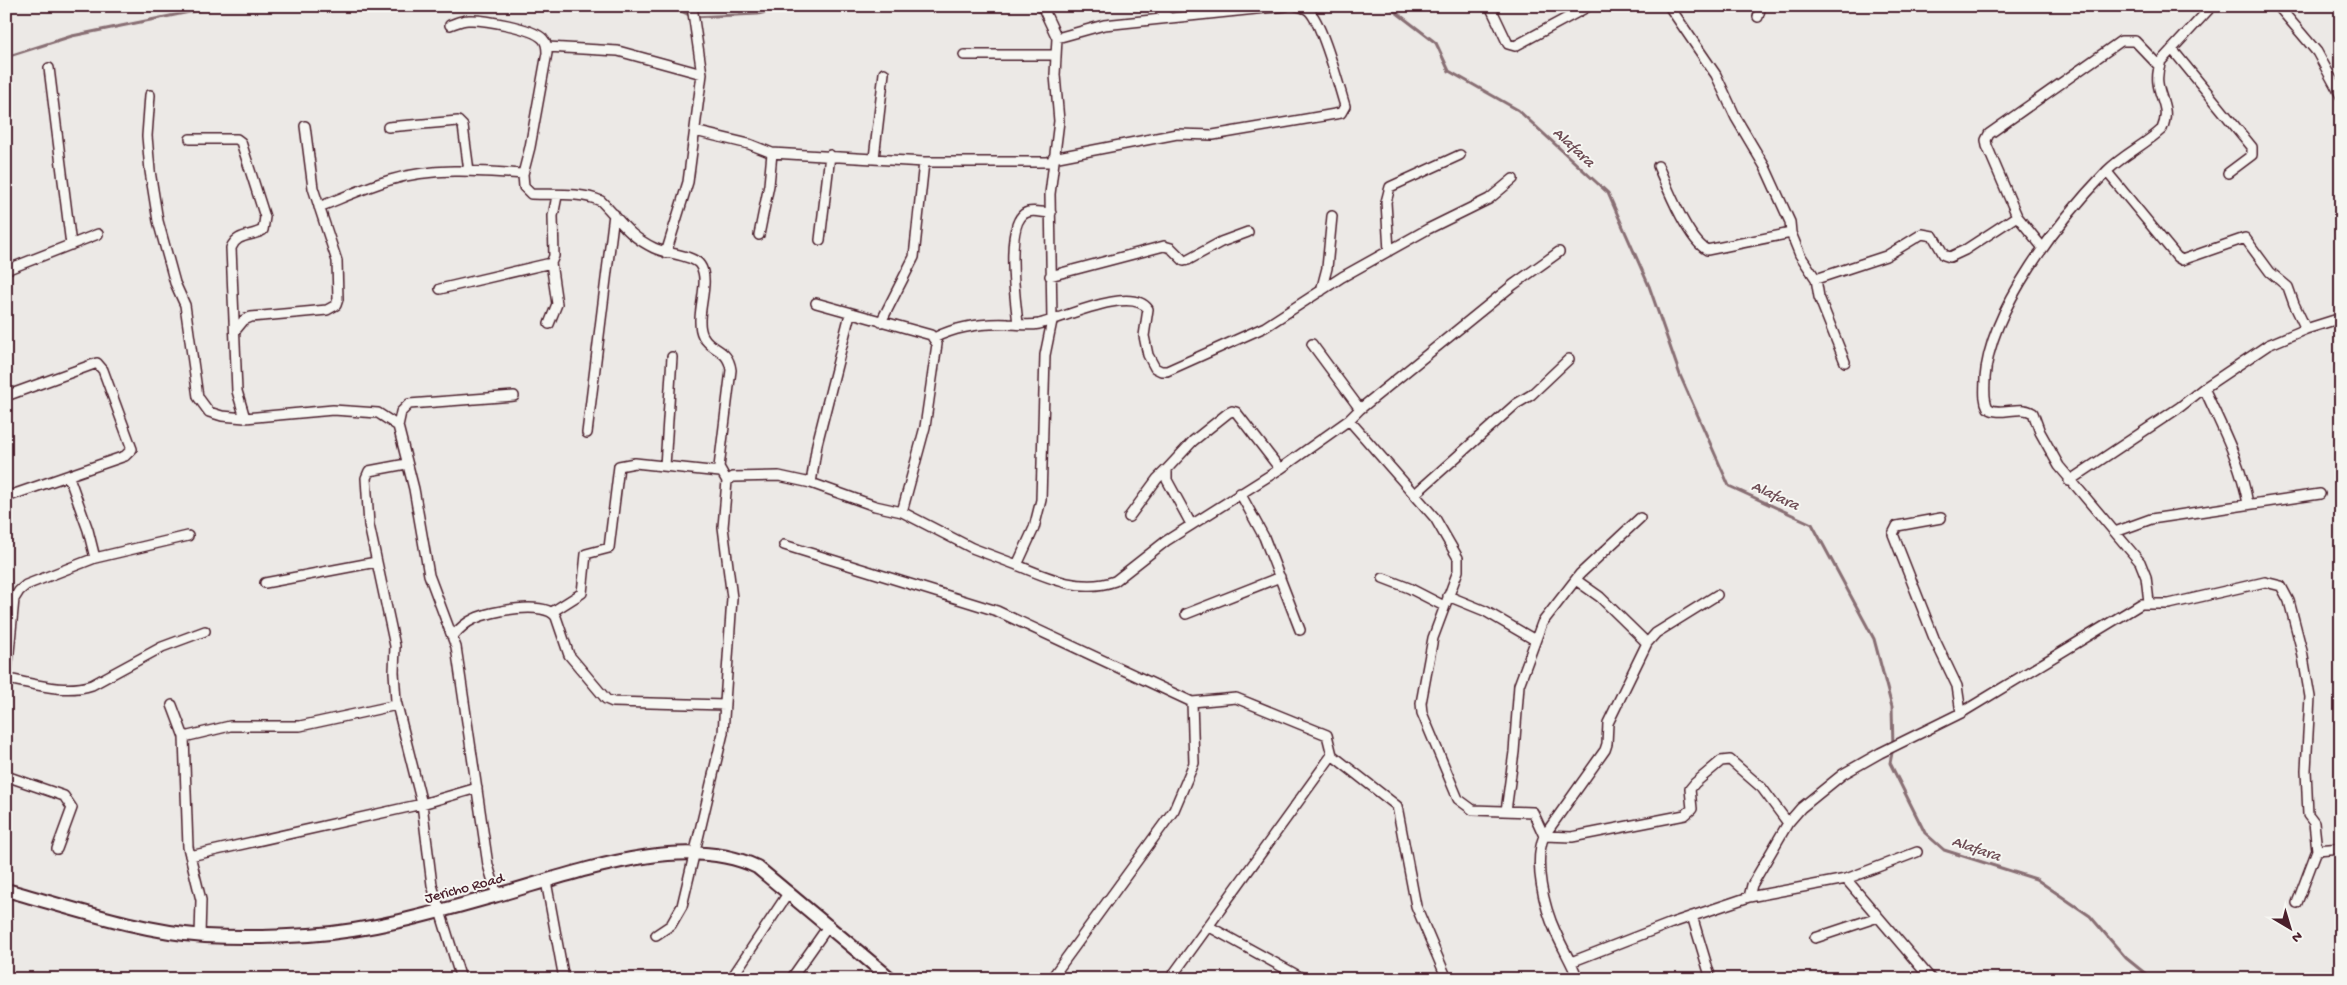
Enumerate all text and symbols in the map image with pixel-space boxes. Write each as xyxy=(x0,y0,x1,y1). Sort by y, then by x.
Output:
water label: Alafara xyxy=(1548,125,1598,173)
water label: Alafara xyxy=(1748,478,1802,517)
water label: Alafara xyxy=(1949,833,2004,868)
street label: Jericho Road xyxy=(423,869,507,908)
north arrow xyxy=(2264,902,2314,952)
text: N xyxy=(2288,927,2305,946)

